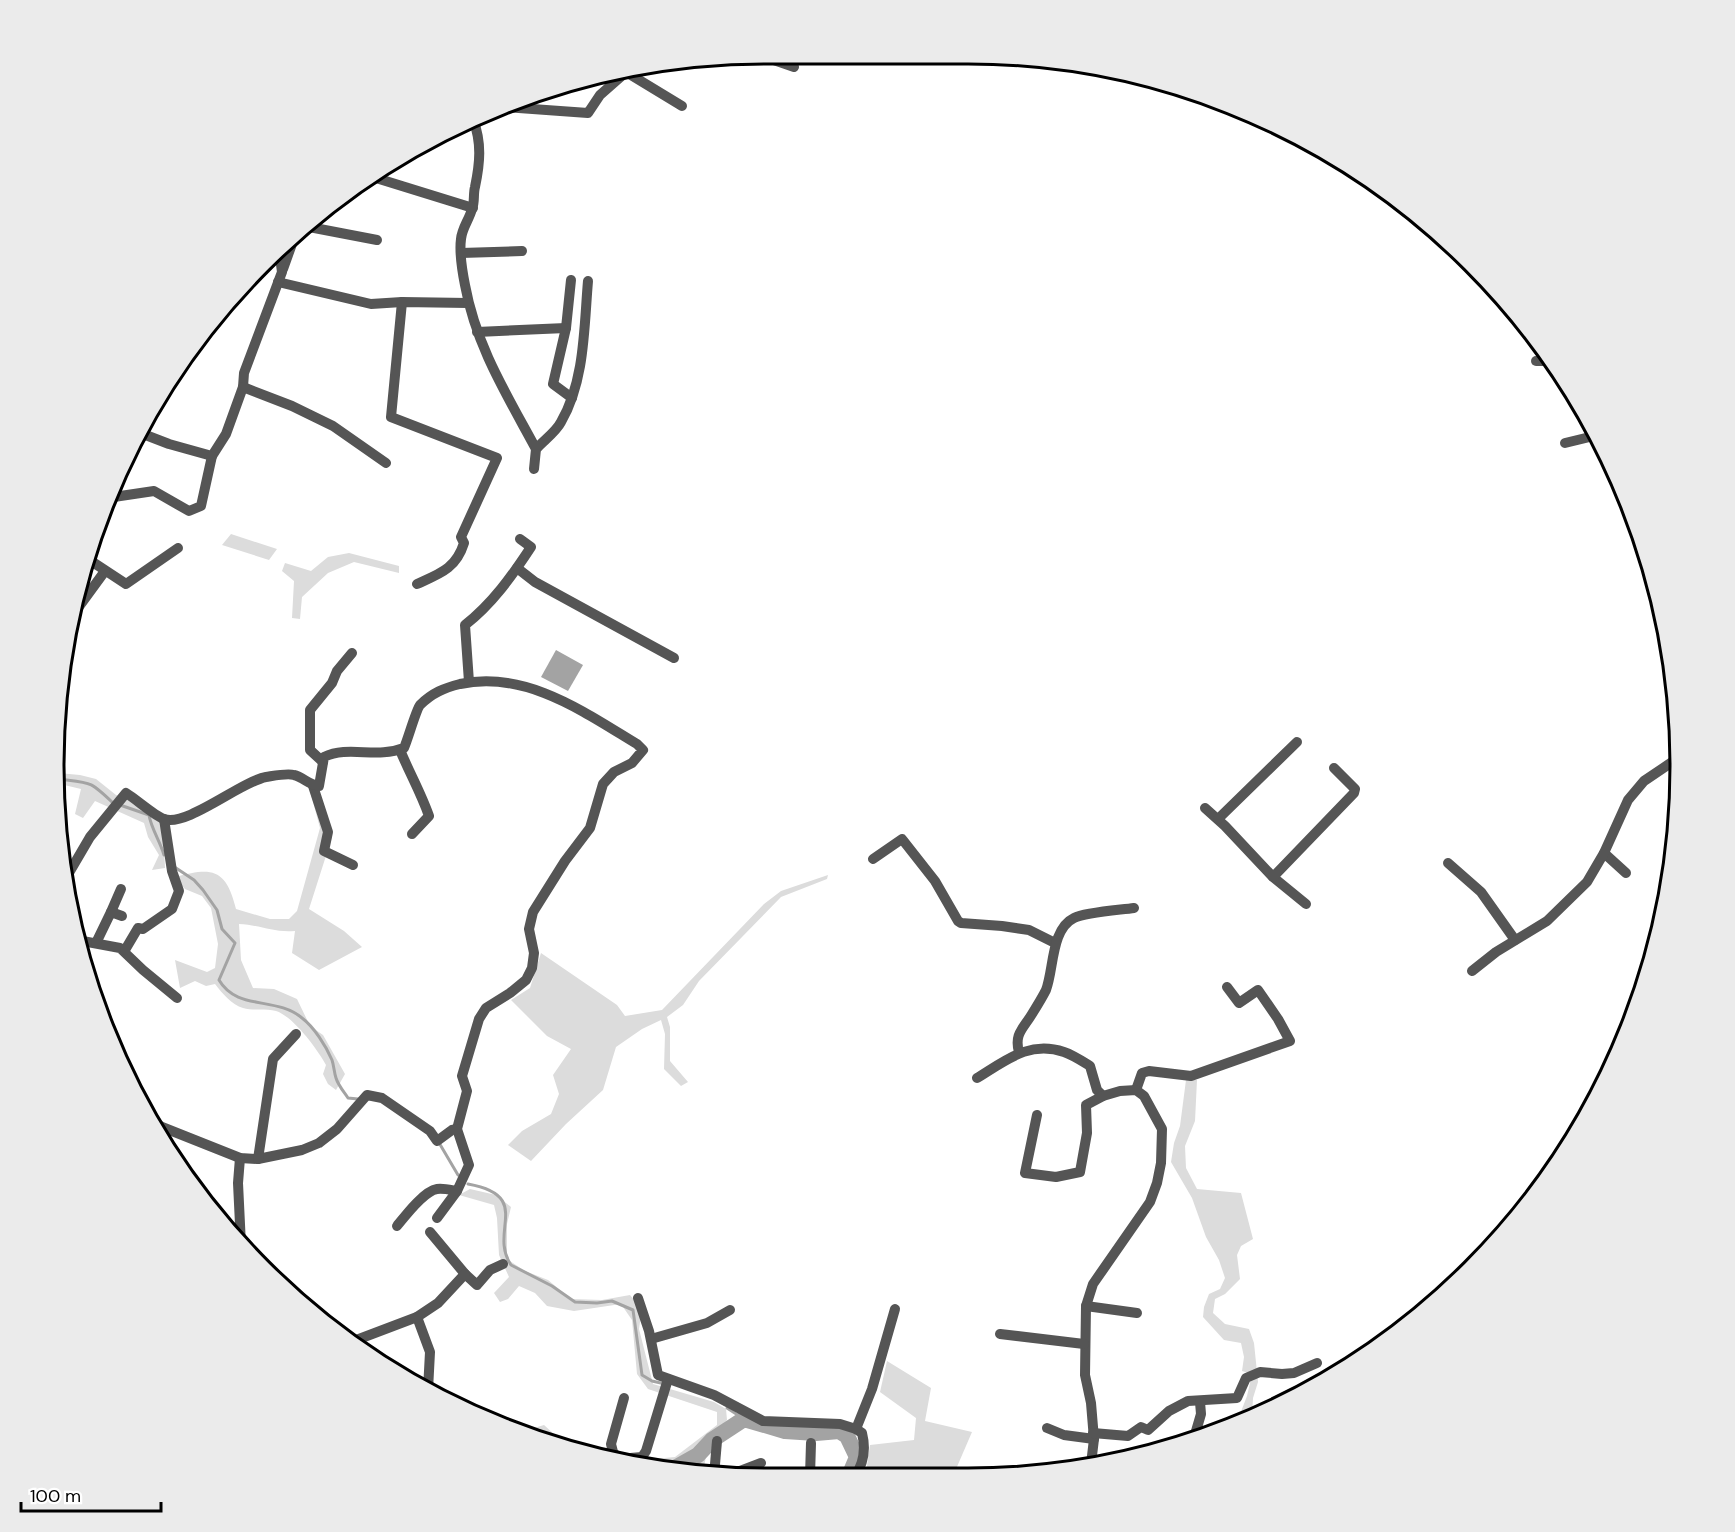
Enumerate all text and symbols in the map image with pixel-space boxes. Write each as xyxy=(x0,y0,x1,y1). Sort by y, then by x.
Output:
scale bar xyxy=(21,1475,160,1513)
text: 100 m xyxy=(30,1484,81,1508)

